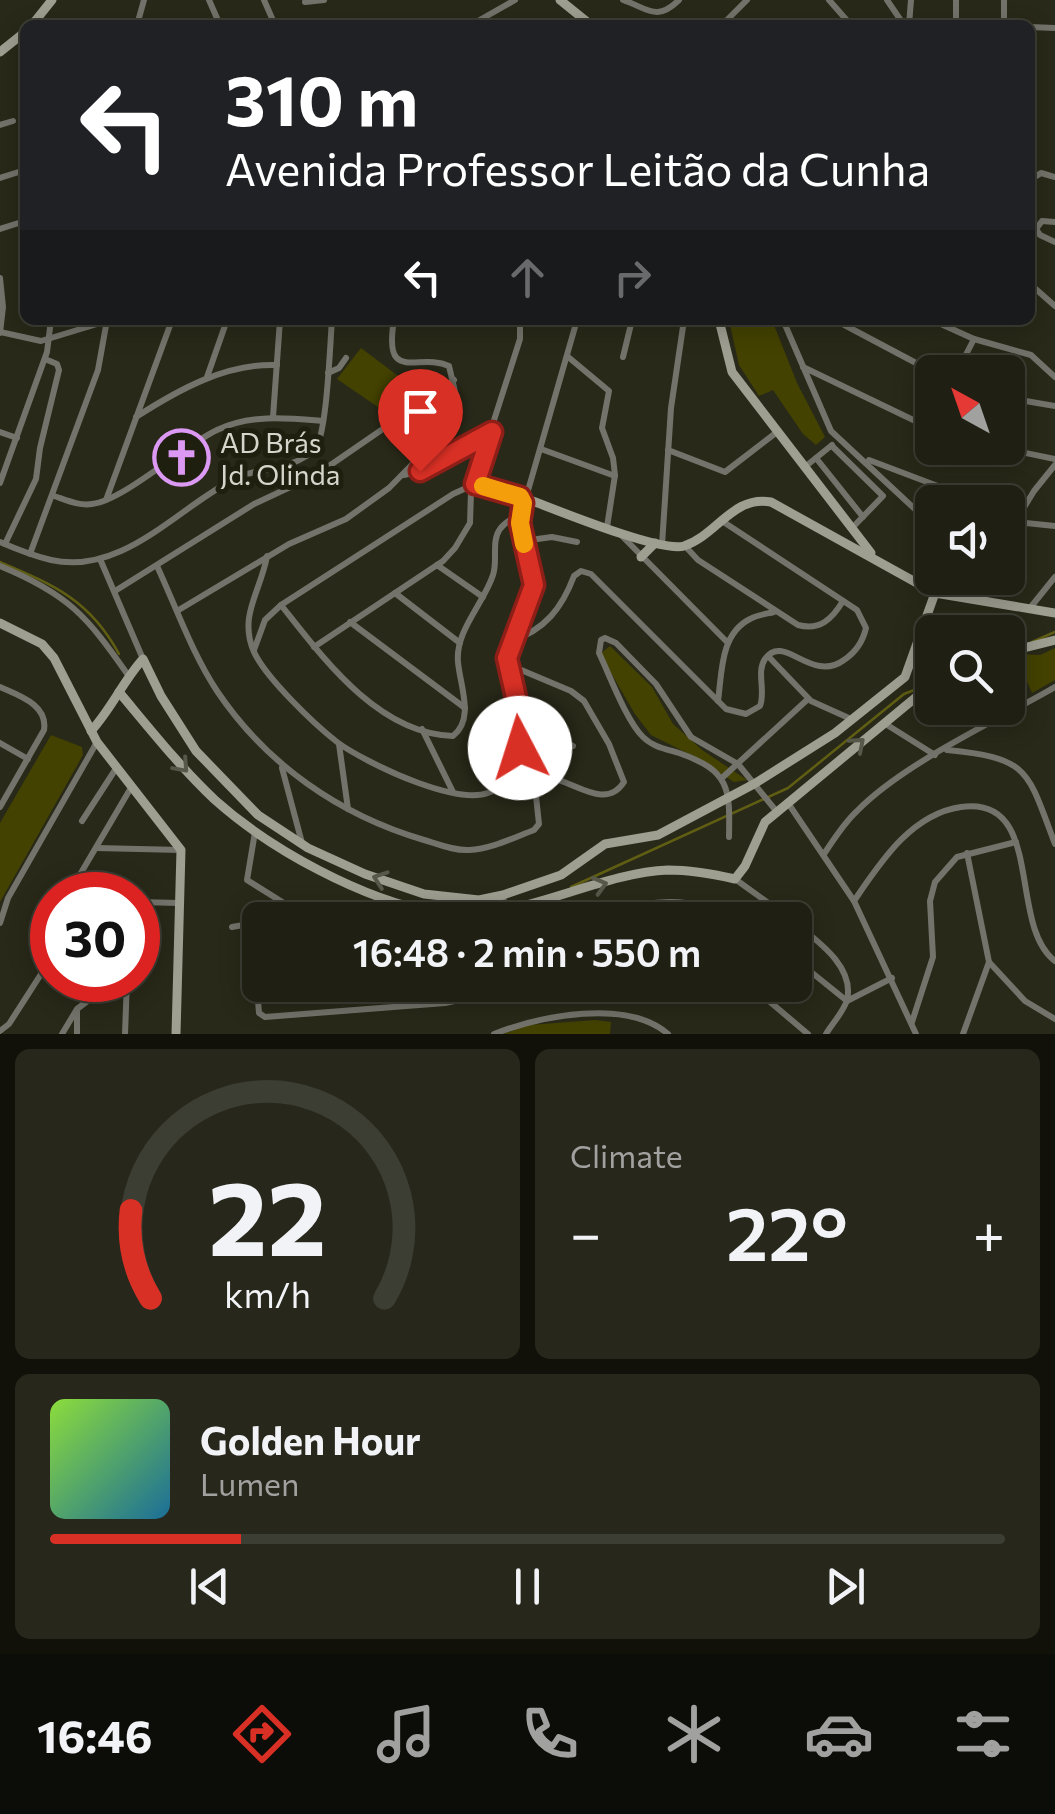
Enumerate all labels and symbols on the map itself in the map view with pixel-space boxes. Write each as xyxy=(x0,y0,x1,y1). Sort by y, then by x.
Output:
north arrow xyxy=(915,355,1025,465)
pin xyxy=(378,369,463,472)
place label: AD Brás Jd. Olinda xyxy=(220,425,340,491)
church icon: AD Brás Jd. Olinda xyxy=(151,428,211,488)
position arrow xyxy=(468,696,572,800)
one-way arrow xyxy=(846,737,865,755)
one-way arrow xyxy=(171,754,189,773)
one-way arrow xyxy=(372,870,390,891)
speed limit sign: 30 xyxy=(30,872,160,1002)
one-way arrow xyxy=(590,876,608,897)

